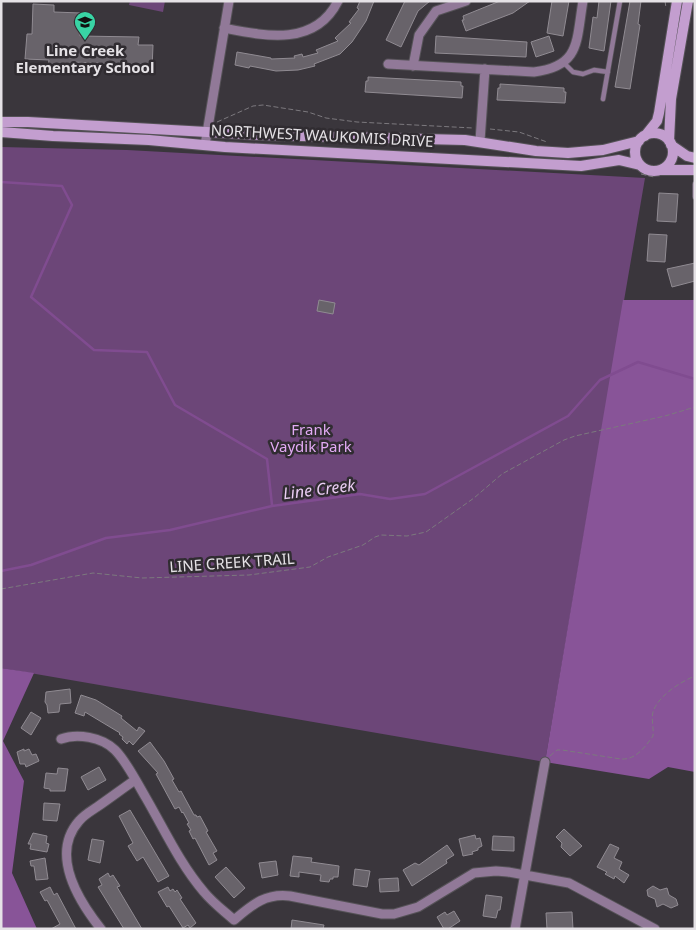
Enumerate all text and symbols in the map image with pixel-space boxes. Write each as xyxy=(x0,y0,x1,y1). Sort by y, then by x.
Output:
school or university icon: Line Creek Elementary School xyxy=(73,10,97,41)
place label: Line Creek Elementary School xyxy=(16,40,154,77)
street label: NORTHWEST WAUKOMIS DRIVE xyxy=(210,119,434,151)
park label: Frank Vaydik Park xyxy=(270,419,352,456)
water label: Line Creek xyxy=(282,474,357,504)
street label: LINE CREEK TRAIL xyxy=(169,548,295,576)

